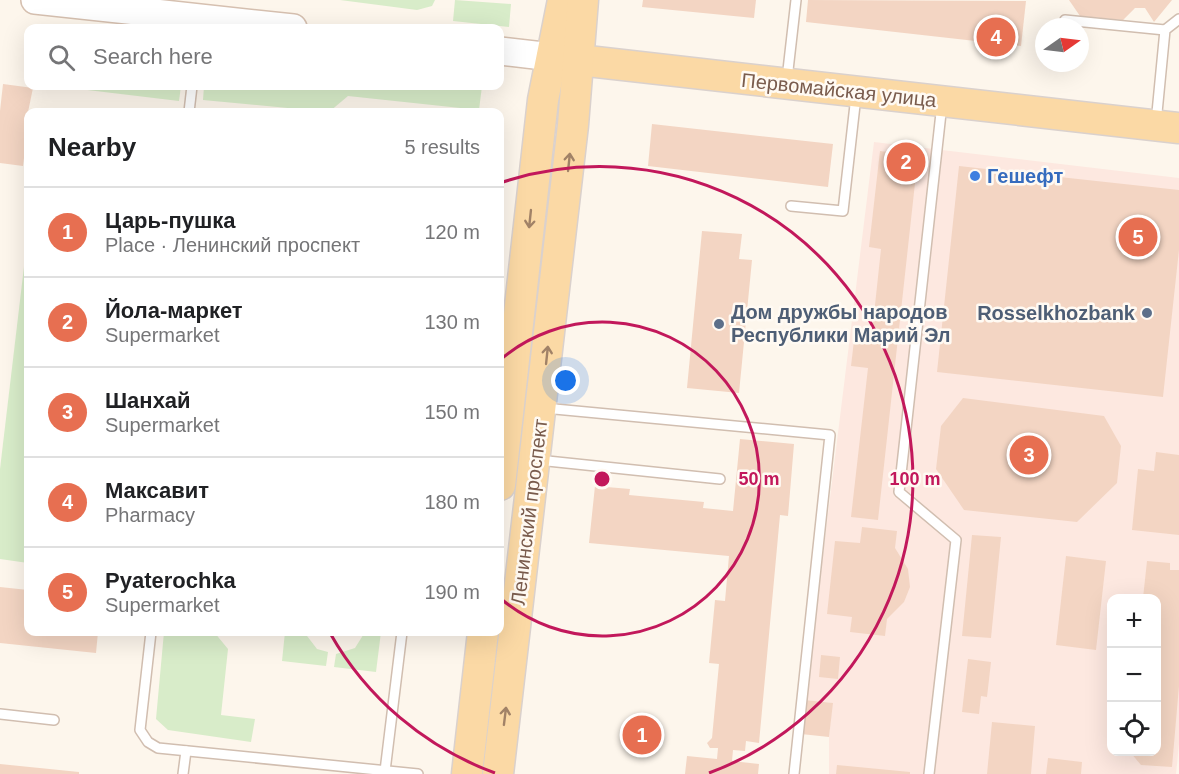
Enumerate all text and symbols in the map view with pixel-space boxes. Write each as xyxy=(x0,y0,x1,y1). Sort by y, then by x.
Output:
pin: 4 xyxy=(976,15,1016,60)
north arrow xyxy=(1035,18,1089,72)
search box xyxy=(24,24,504,90)
icon: search xyxy=(45,41,78,74)
text: Search here xyxy=(93,44,213,69)
street label: Первомайская улица xyxy=(740,69,938,111)
text: Nearby xyxy=(48,132,136,162)
text: 5 results xyxy=(404,136,480,158)
pin: 2 xyxy=(886,140,926,184)
one-way arrow xyxy=(564,152,575,172)
place label: Гешефт xyxy=(987,165,1063,187)
marker: Гешефт xyxy=(968,169,982,183)
text: Царь-пушка xyxy=(105,208,236,233)
one-way arrow xyxy=(524,208,535,228)
pin: 5 xyxy=(1118,214,1158,260)
text: 1 xyxy=(62,221,73,243)
text: 120 m xyxy=(424,221,480,243)
text: Place · Ленинский проспект xyxy=(105,234,360,256)
text: Йола-маркет xyxy=(105,298,243,323)
place label: Дом дружбы народов Республики Марий Эл xyxy=(731,301,951,346)
place label: Rosselkhozbank xyxy=(977,302,1136,324)
marker: Rosselkhozbank xyxy=(1140,306,1154,320)
text: 2 xyxy=(62,311,73,333)
text: 130 m xyxy=(424,311,480,333)
marker: Дом дружбы народов Республики Марий Эл xyxy=(712,317,726,331)
text: Supermarket xyxy=(105,324,220,346)
one-way arrow xyxy=(542,346,553,366)
your location xyxy=(551,366,580,395)
text: Шанхай xyxy=(105,388,191,413)
text: 3 xyxy=(62,401,73,423)
text: 150 m xyxy=(424,401,480,423)
text: Supermarket xyxy=(105,414,220,436)
street label: Ленинский проспект xyxy=(507,418,551,606)
pin: 3 xyxy=(1010,432,1048,478)
centre of rings xyxy=(592,469,612,489)
text: 50 m xyxy=(738,469,780,489)
text: 100 m xyxy=(889,469,941,489)
text: Максавит xyxy=(105,478,209,503)
text: 4 xyxy=(62,491,73,513)
text: 180 m xyxy=(424,491,480,513)
text: Pharmacy xyxy=(105,504,195,526)
text: Pyaterochka xyxy=(105,568,236,593)
text: 5 xyxy=(62,581,73,603)
text: 190 m xyxy=(424,581,480,603)
text: Supermarket xyxy=(105,594,220,616)
map controls xyxy=(1107,594,1161,756)
button: + xyxy=(1107,594,1161,648)
button: − xyxy=(1107,648,1161,702)
button: locate xyxy=(1107,702,1161,756)
one-way arrow xyxy=(500,706,511,726)
pin: 1 xyxy=(622,712,662,758)

